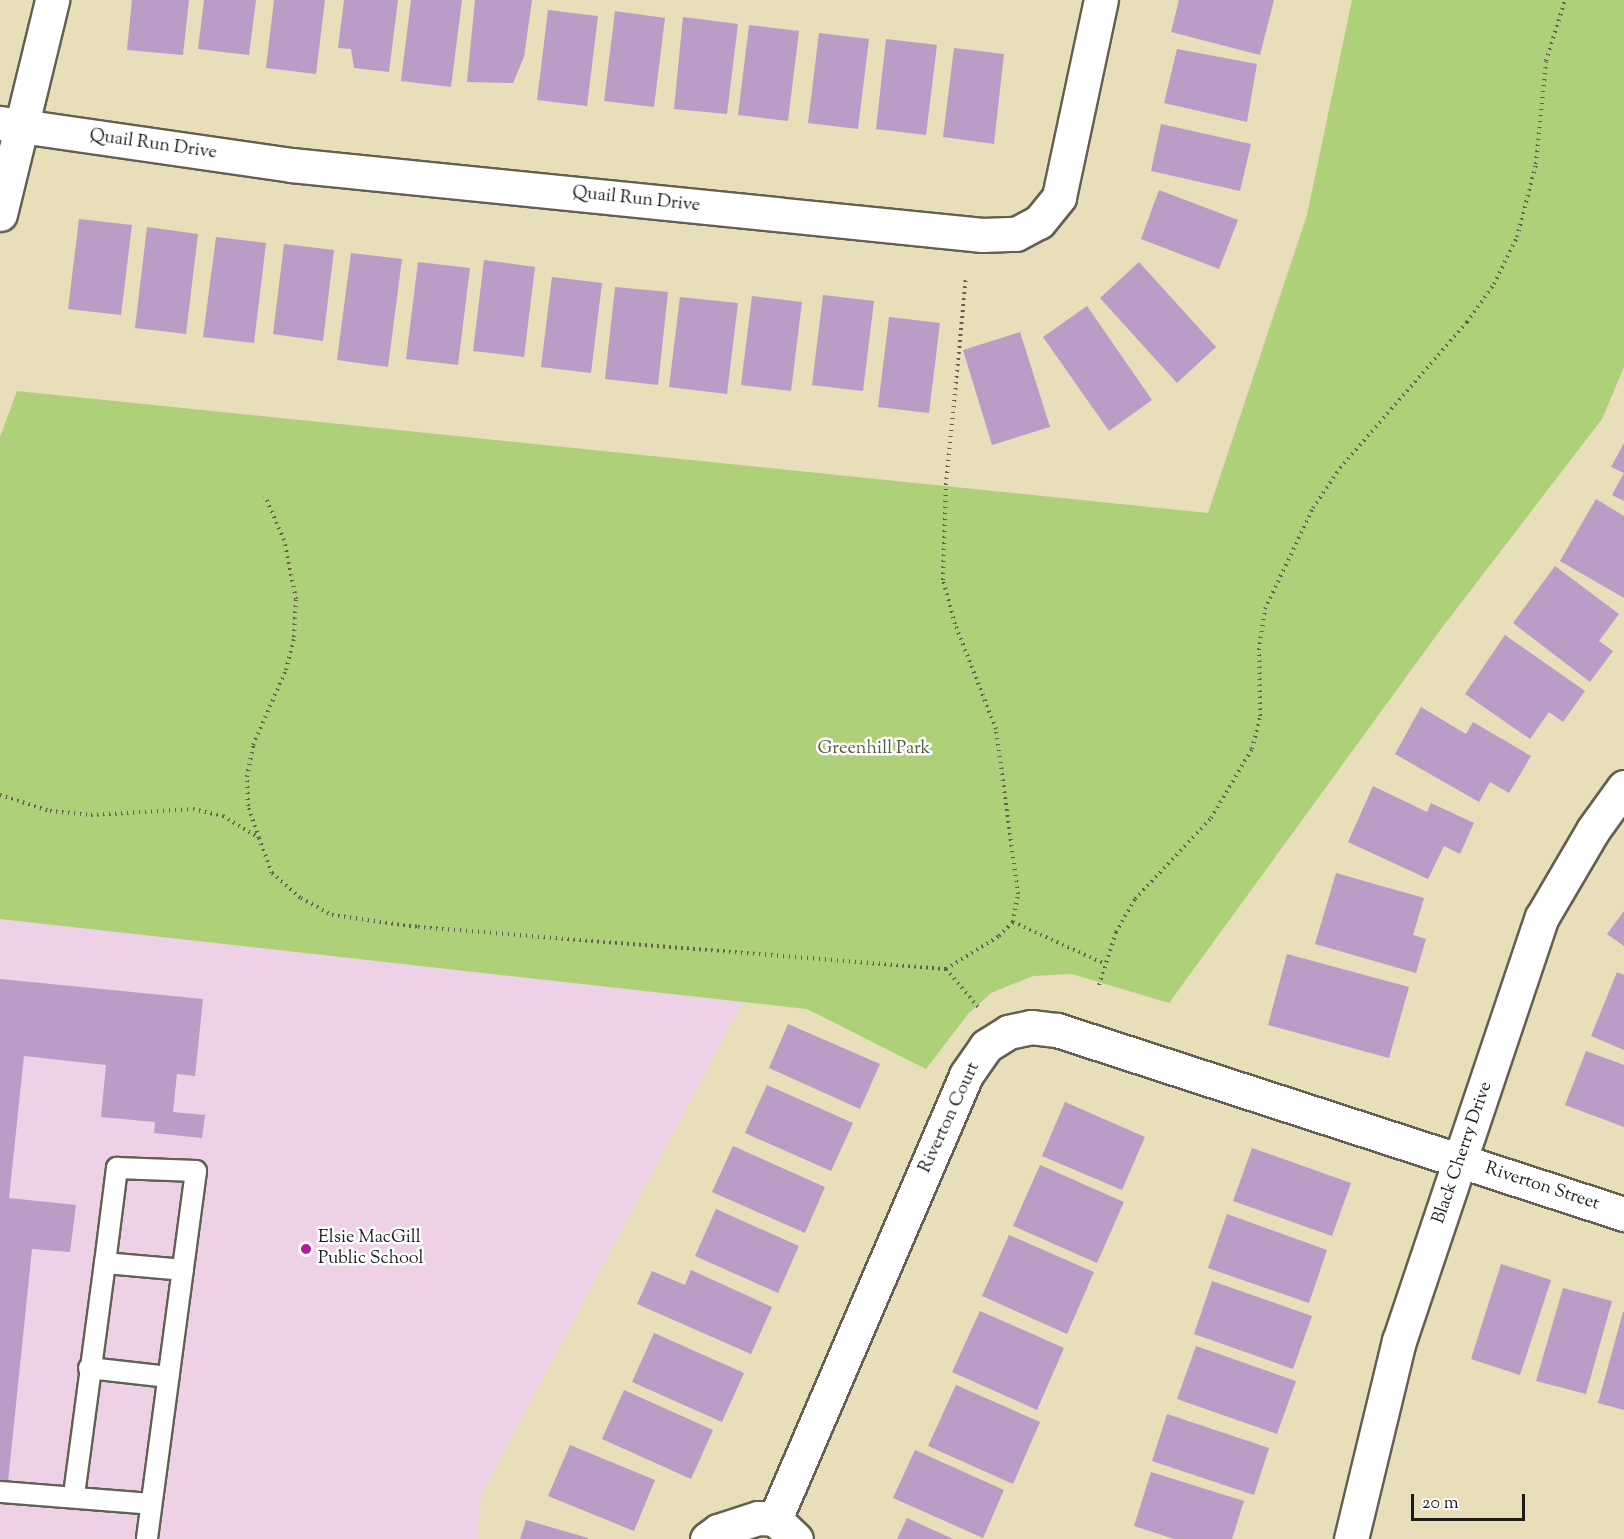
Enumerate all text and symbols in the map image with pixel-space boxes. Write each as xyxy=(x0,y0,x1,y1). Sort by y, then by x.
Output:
street label: Quail Run Drive xyxy=(88,125,218,165)
street label: Quail Run Drive xyxy=(571,183,701,217)
park label: Greenhill Park xyxy=(818,738,930,760)
street label: Riverton Court xyxy=(915,1059,985,1177)
street label: Black Cherry Drive xyxy=(1429,1079,1497,1227)
street label: Riverton Street xyxy=(1482,1158,1602,1216)
place label: Elsie MacGill Public School xyxy=(318,1228,424,1270)
marker: Elsie MacGill Public School xyxy=(299,1242,313,1256)
scale bar xyxy=(1414,1482,1528,1520)
text: 20 m xyxy=(1422,1491,1459,1517)

